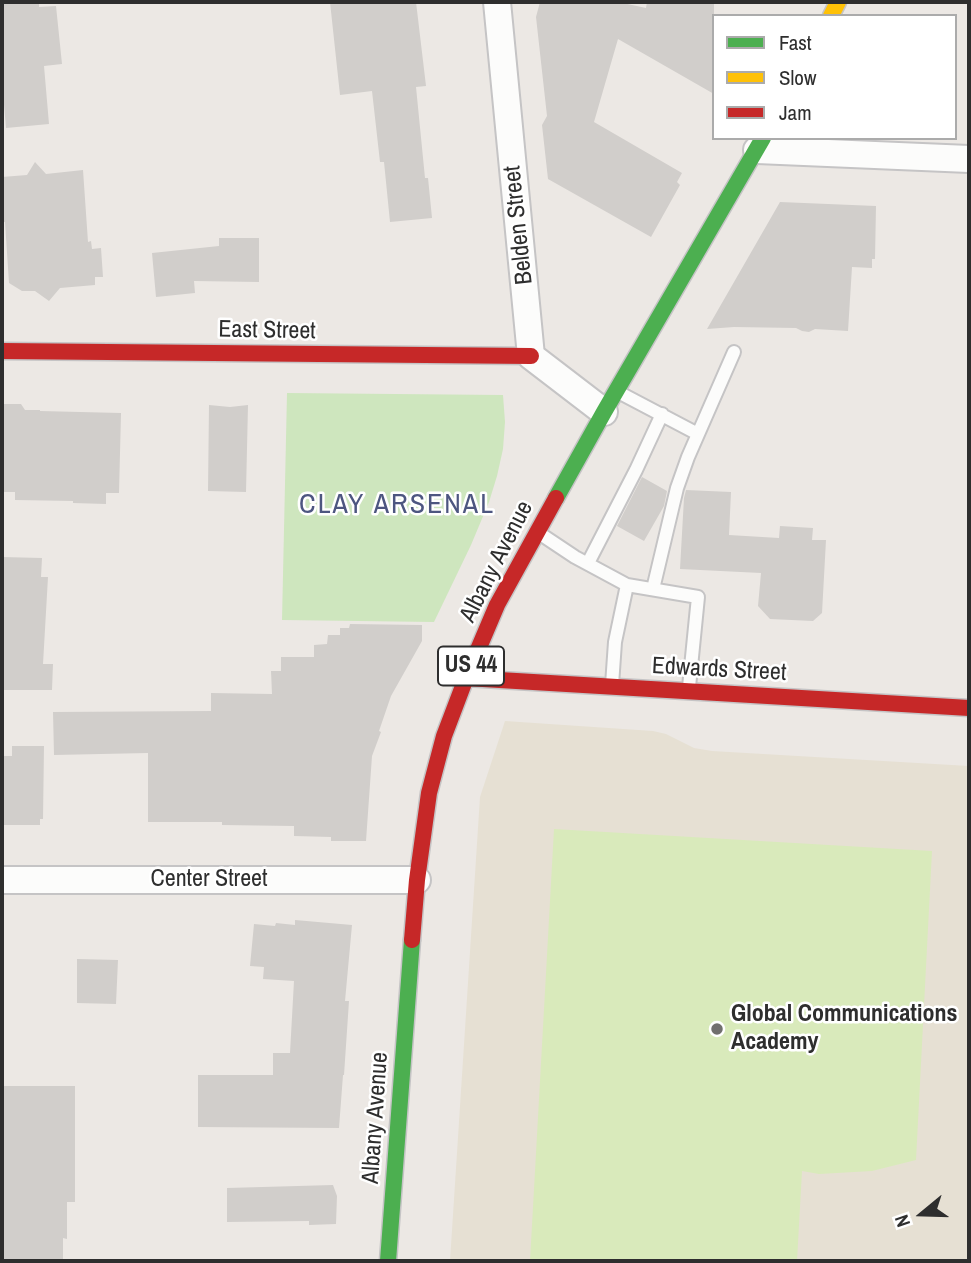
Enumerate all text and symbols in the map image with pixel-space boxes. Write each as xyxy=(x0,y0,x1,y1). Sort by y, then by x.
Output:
legend xyxy=(712,14,957,140)
text: Fast xyxy=(779,28,812,57)
text: Slow xyxy=(779,63,816,92)
text: Jam xyxy=(779,98,812,127)
street label: Belden Street xyxy=(498,164,540,286)
street label: East Street xyxy=(218,316,316,346)
district label: CLAY ARSENAL xyxy=(301,488,493,522)
street label: Albany Avenue xyxy=(454,497,540,627)
road number: US 44 xyxy=(438,646,504,686)
street label: Edwards Street xyxy=(651,652,787,688)
street label: Center Street xyxy=(150,866,268,894)
place label: Global Communications Academy xyxy=(731,1001,957,1057)
marker: Global Communications Academy xyxy=(709,1021,725,1037)
street label: Albany Avenue xyxy=(357,1051,395,1185)
north arrow xyxy=(887,1179,957,1249)
text: N xyxy=(888,1211,916,1230)

